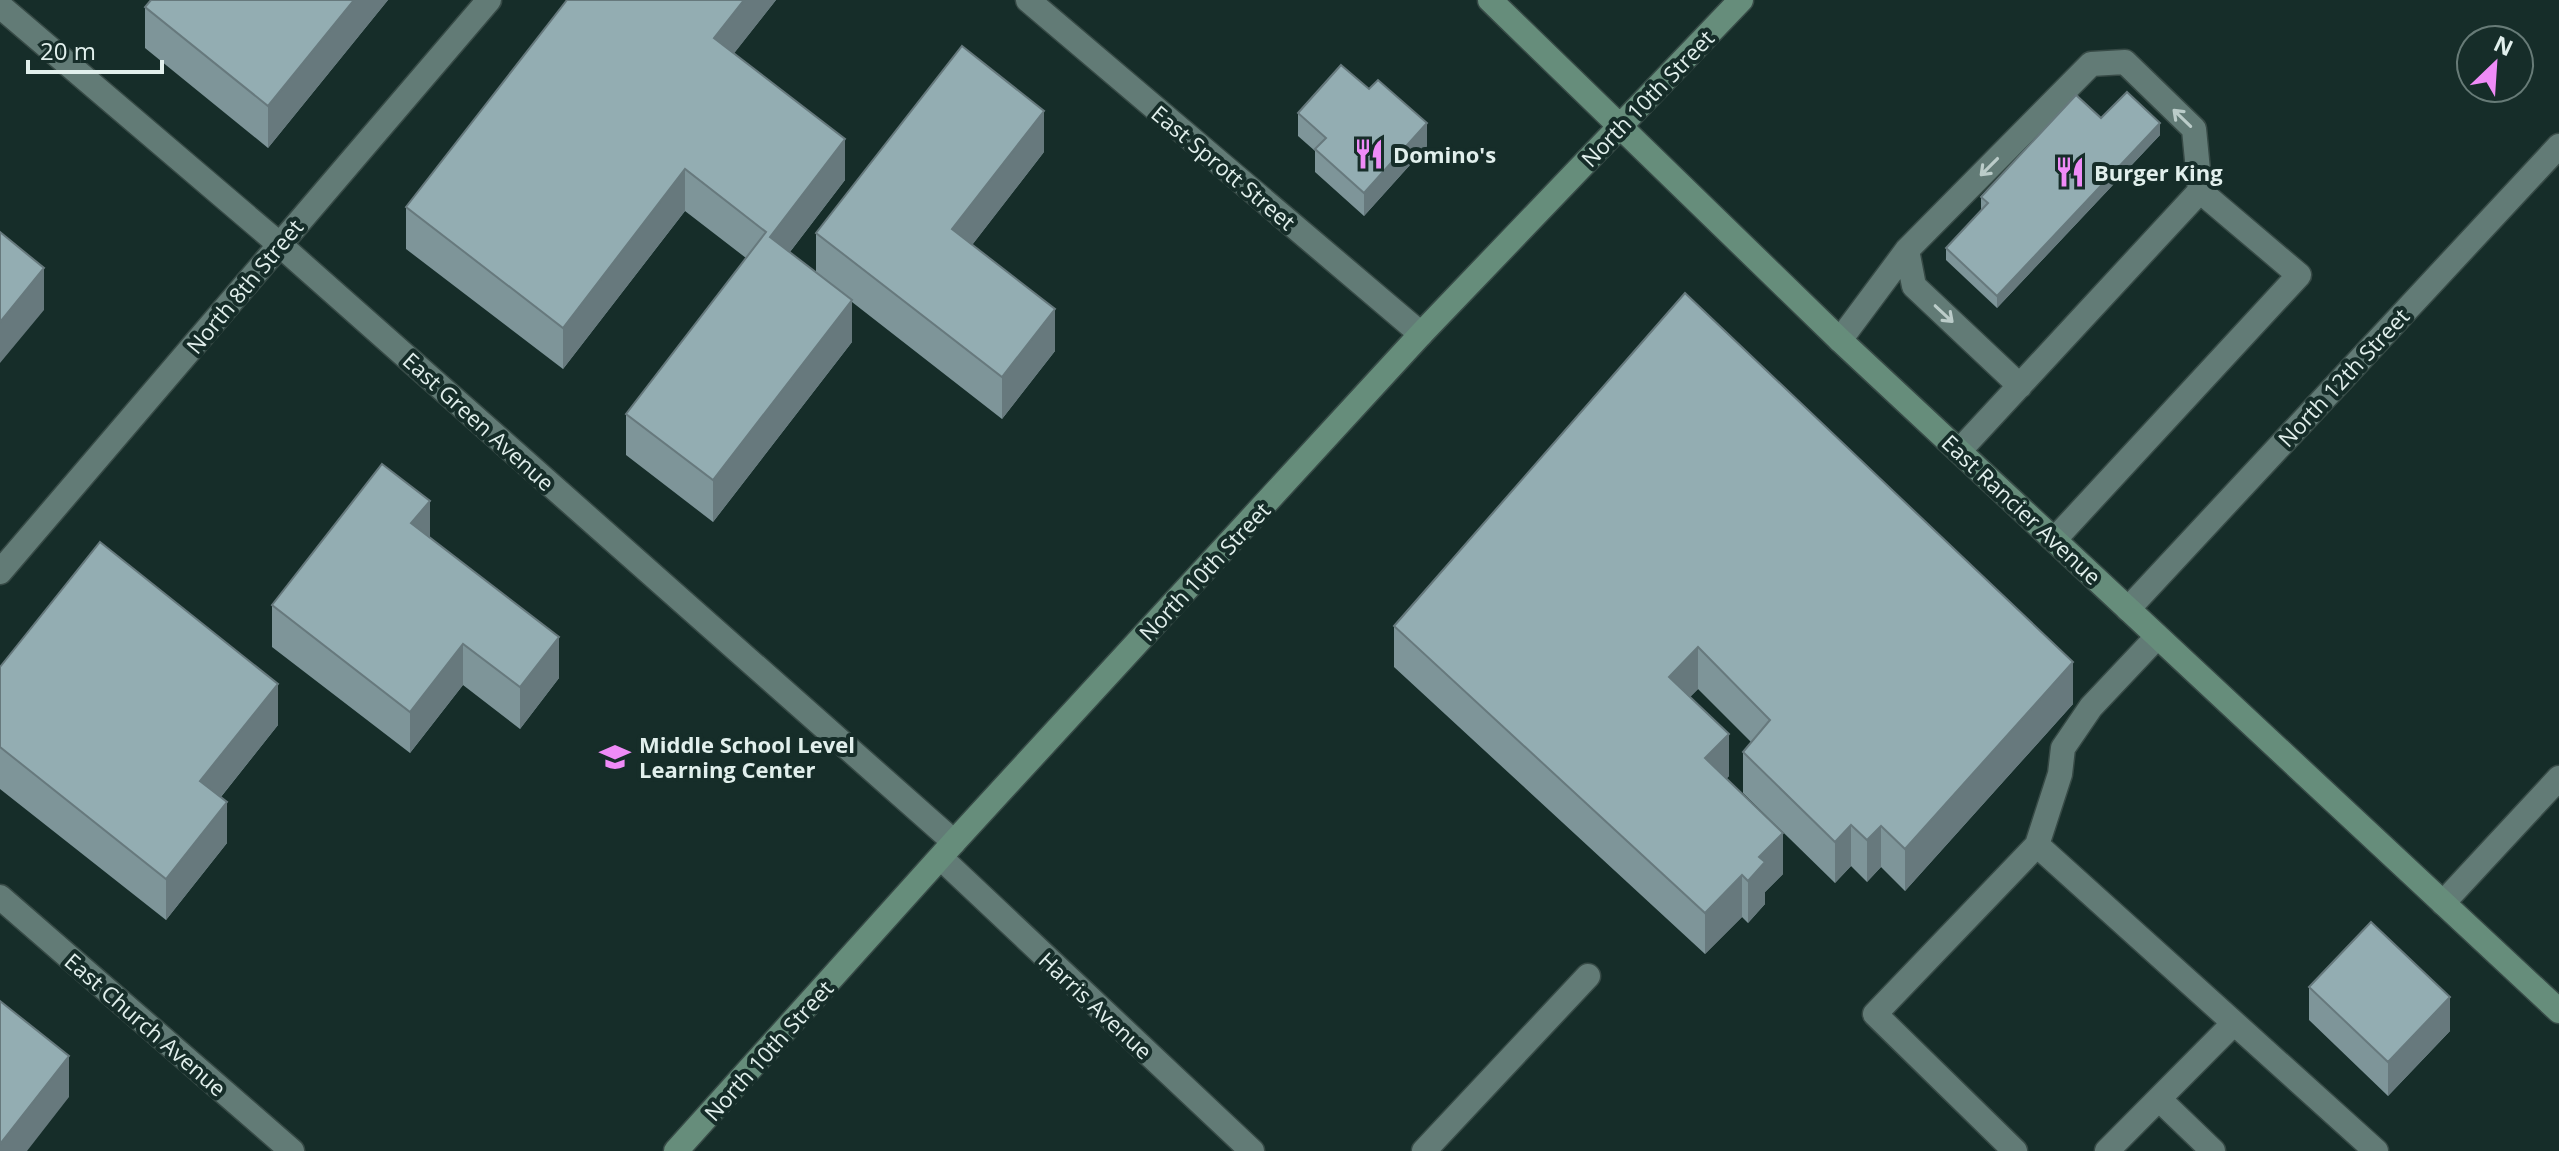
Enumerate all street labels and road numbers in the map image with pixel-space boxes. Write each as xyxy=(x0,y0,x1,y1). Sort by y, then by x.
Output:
street label: North 10th Street xyxy=(1574,23,1720,173)
street label: East Sprott Street xyxy=(1146,98,1302,236)
street label: North 8th Street xyxy=(179,212,309,360)
street label: North 12th Street xyxy=(2271,301,2415,453)
street label: East Green Avenue xyxy=(397,345,561,497)
street label: East Rancier Avenue xyxy=(1936,427,2108,591)
street label: North 10th Street xyxy=(1132,495,1276,647)
street label: Harris Avenue xyxy=(1033,945,1159,1065)
street label: East Church Avenue xyxy=(59,946,233,1102)
street label: North 10th Street xyxy=(697,973,839,1127)

